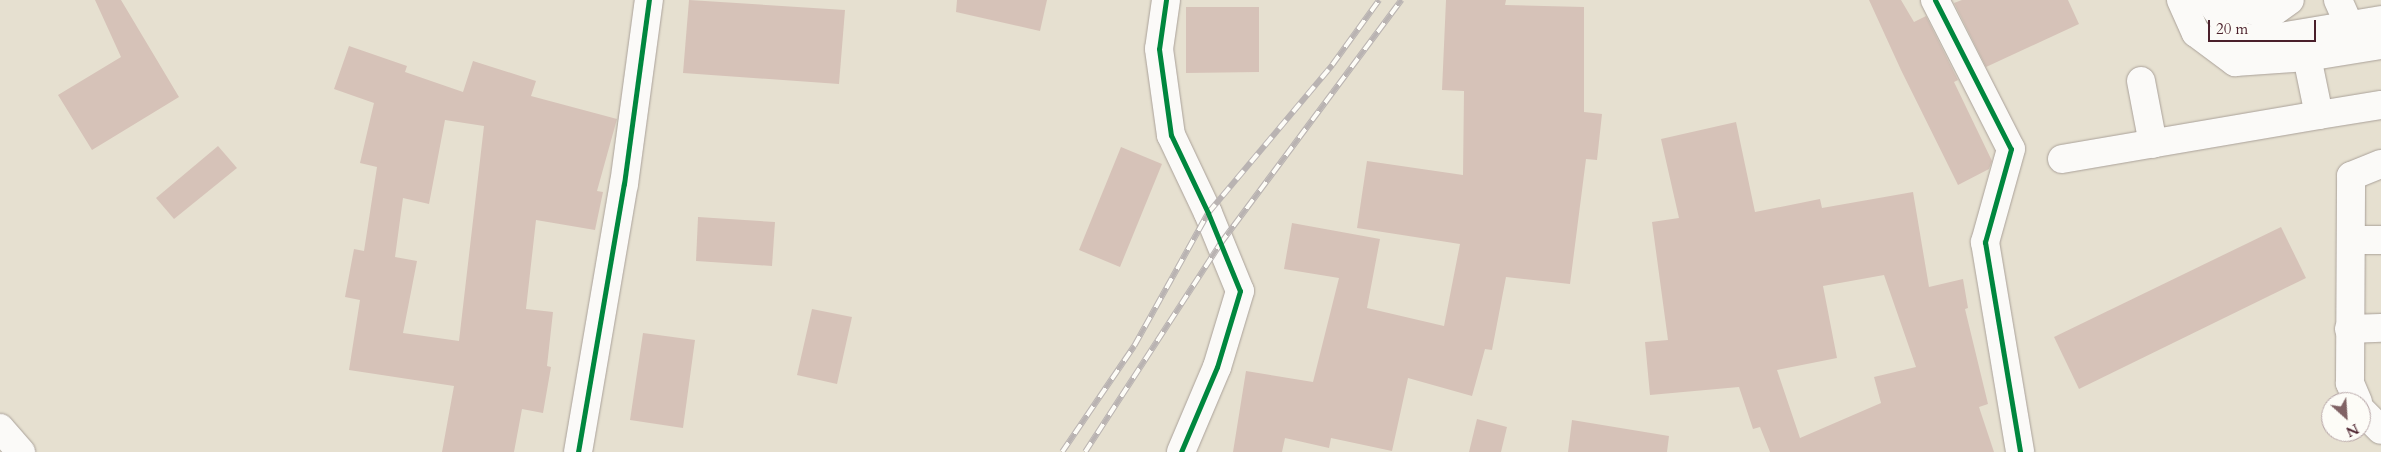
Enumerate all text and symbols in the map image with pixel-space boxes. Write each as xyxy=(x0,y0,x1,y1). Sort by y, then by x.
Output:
scale bar xyxy=(2211,10,2318,42)
text: 20 m xyxy=(2216,19,2248,39)
north arrow xyxy=(2321,392,2371,442)
text: N xyxy=(2343,419,2362,441)

